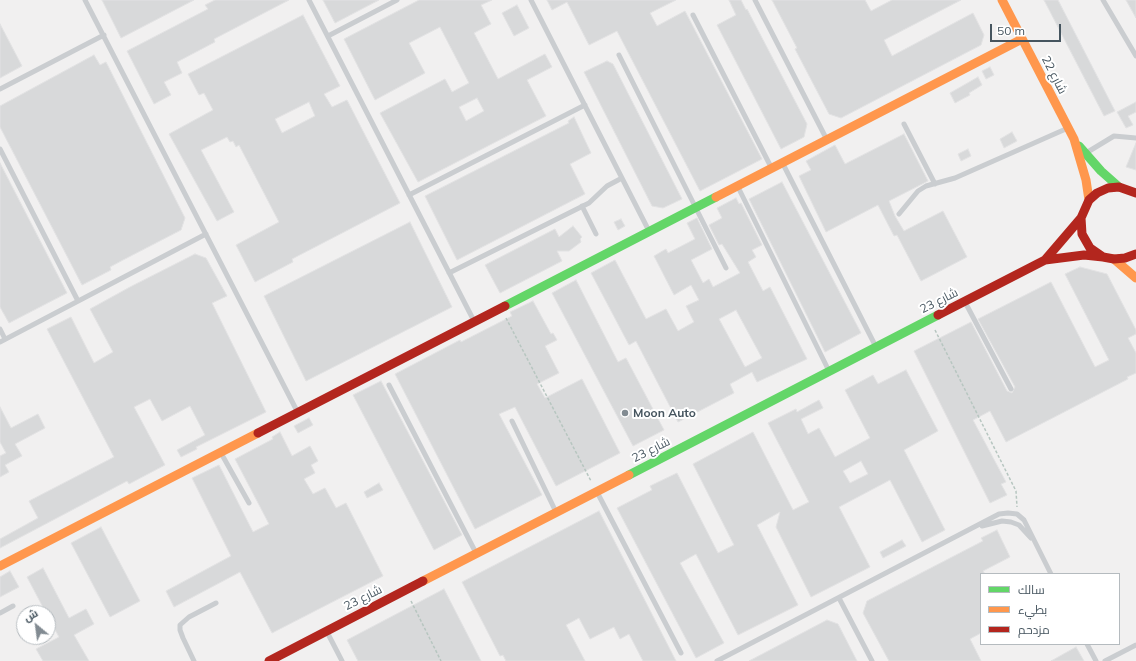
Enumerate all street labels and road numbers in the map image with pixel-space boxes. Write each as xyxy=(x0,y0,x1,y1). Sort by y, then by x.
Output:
street label: شارع 22 xyxy=(1038,54,1070,96)
street label: شارع 23 xyxy=(918,285,960,317)
street label: شارع 23 xyxy=(630,434,672,466)
street label: شارع 23 xyxy=(342,582,384,614)

